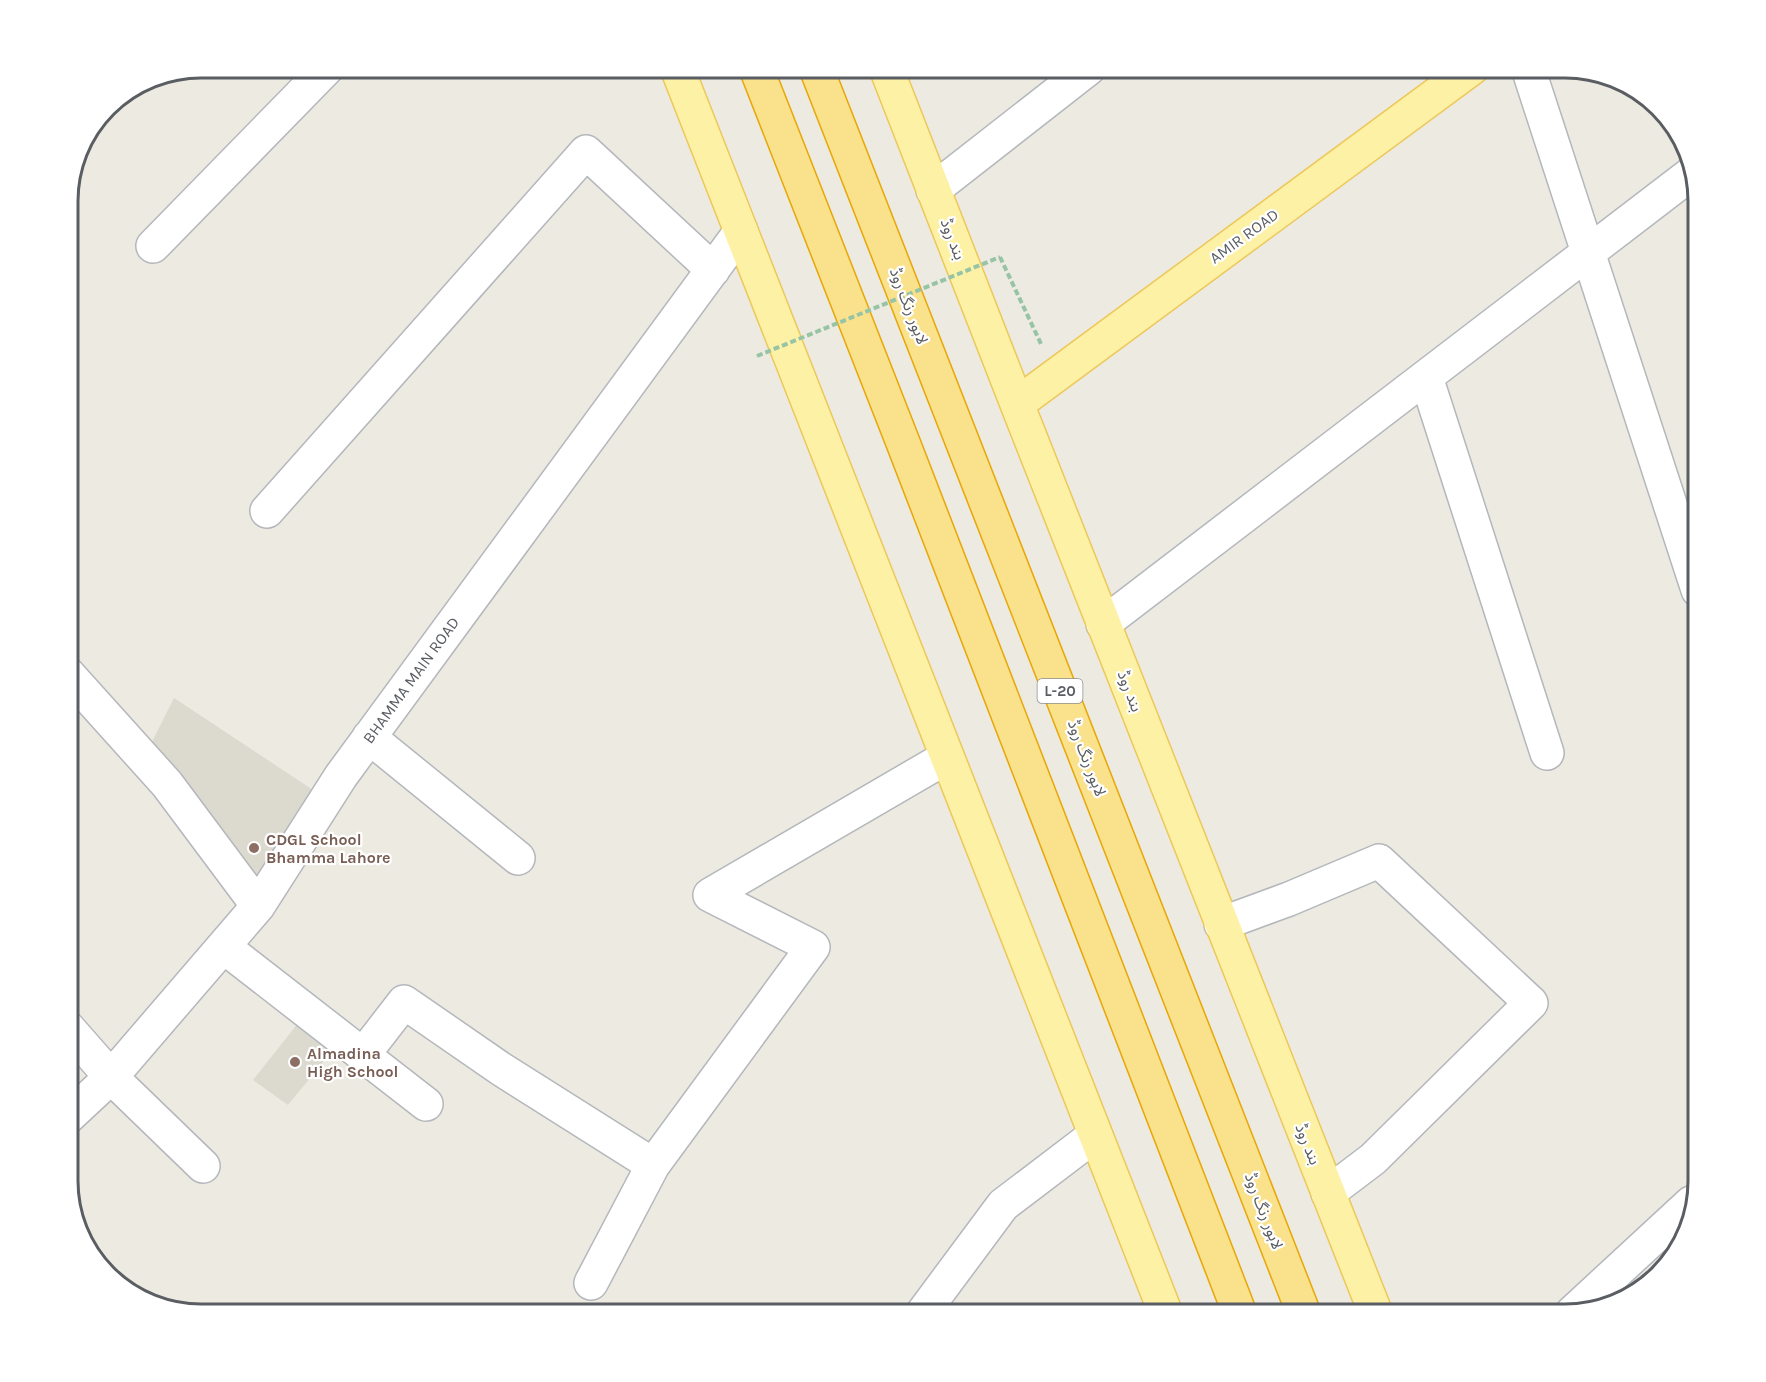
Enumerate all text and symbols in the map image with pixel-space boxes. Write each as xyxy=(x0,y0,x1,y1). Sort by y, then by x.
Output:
street label: AMIR ROAD xyxy=(1206,205,1282,267)
street label: بند روڈ xyxy=(936,216,970,262)
street label: لاہور رنگ روڈ xyxy=(886,265,932,347)
street label: BHAMMA MAIN ROAD xyxy=(359,613,463,747)
street label: بند روڈ xyxy=(1113,668,1147,714)
road number: L-20 xyxy=(1038,679,1082,703)
street label: لاہور رنگ روڈ xyxy=(1064,717,1110,799)
place label: CDGL School Bhamma Lahore xyxy=(266,830,391,867)
marker: CDGL School Bhamma Lahore xyxy=(247,841,261,855)
place label: Almadina High School xyxy=(307,1044,399,1081)
marker: Almadina High School xyxy=(288,1055,302,1069)
street label: بند روڈ xyxy=(1291,1121,1325,1167)
street label: لاہور رنگ روڈ xyxy=(1241,1170,1287,1252)

